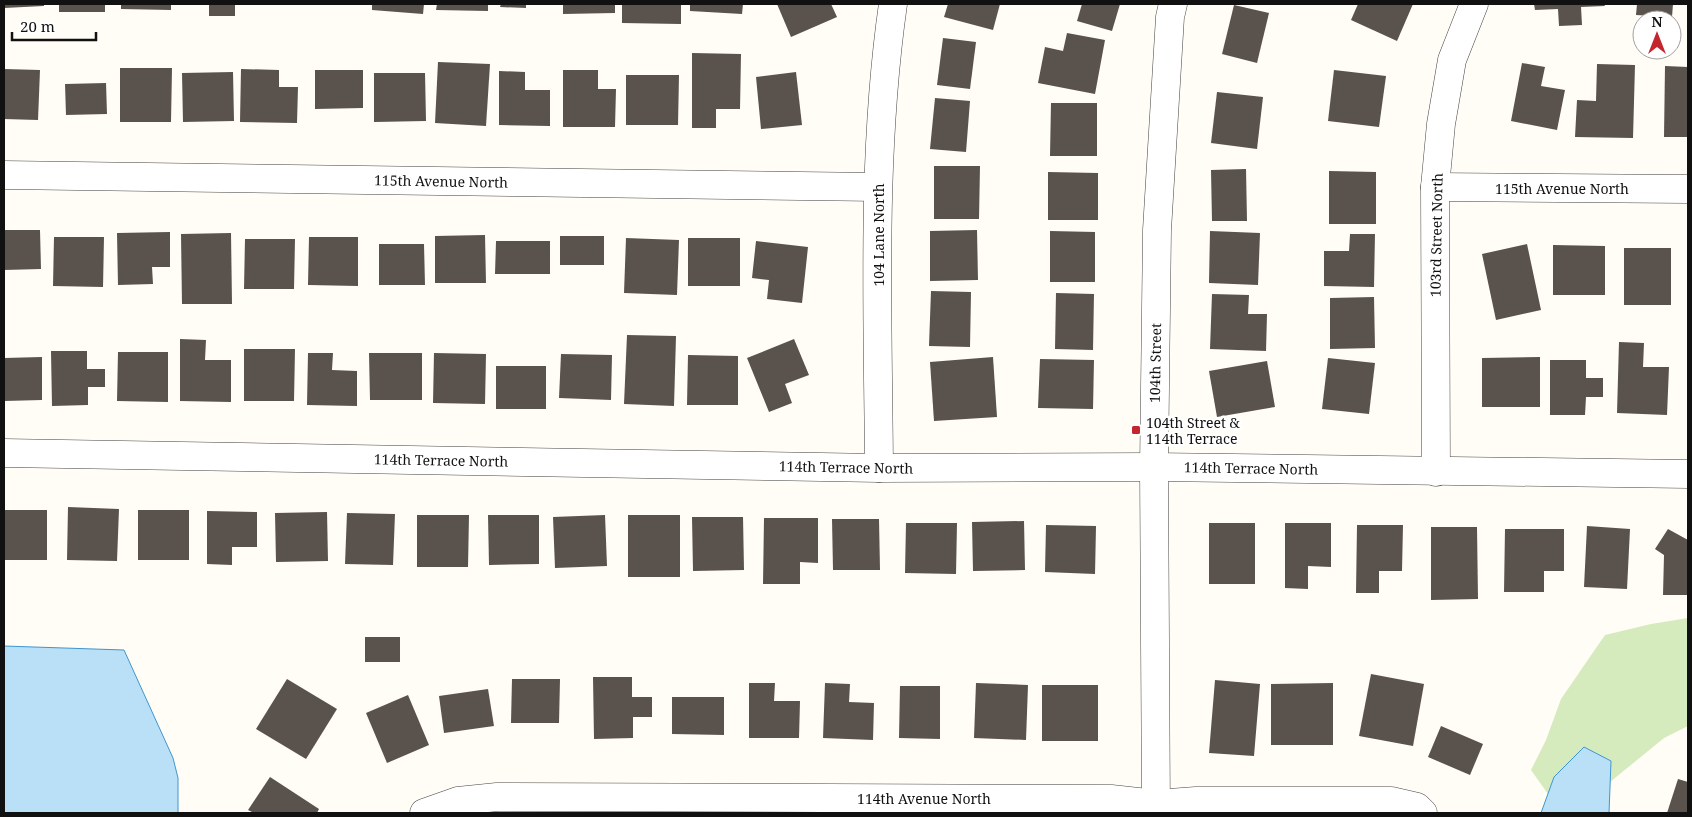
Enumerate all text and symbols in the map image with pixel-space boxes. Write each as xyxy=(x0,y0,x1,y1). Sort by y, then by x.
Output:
scale bar xyxy=(12,10,96,42)
north arrow xyxy=(1632,10,1682,60)
text: N xyxy=(1651,12,1663,31)
text: 20 m xyxy=(20,16,55,36)
street label: 115th Avenue North xyxy=(374,170,508,192)
street label: 103rd Street North xyxy=(1425,173,1447,297)
street label: 115th Avenue North xyxy=(1495,179,1629,198)
street label: 104 Lane North xyxy=(869,183,888,287)
street label: 104th Street xyxy=(1145,323,1165,403)
place label: 104th Street & 114th Terrace xyxy=(1146,413,1241,448)
marker: 104th Street & 114th Terrace xyxy=(1130,424,1142,436)
street label: 114th Terrace North xyxy=(374,449,508,471)
street label: 114th Terrace North xyxy=(779,456,913,478)
street label: 114th Terrace North xyxy=(1184,457,1318,479)
street label: 114th Avenue North xyxy=(857,789,991,808)

